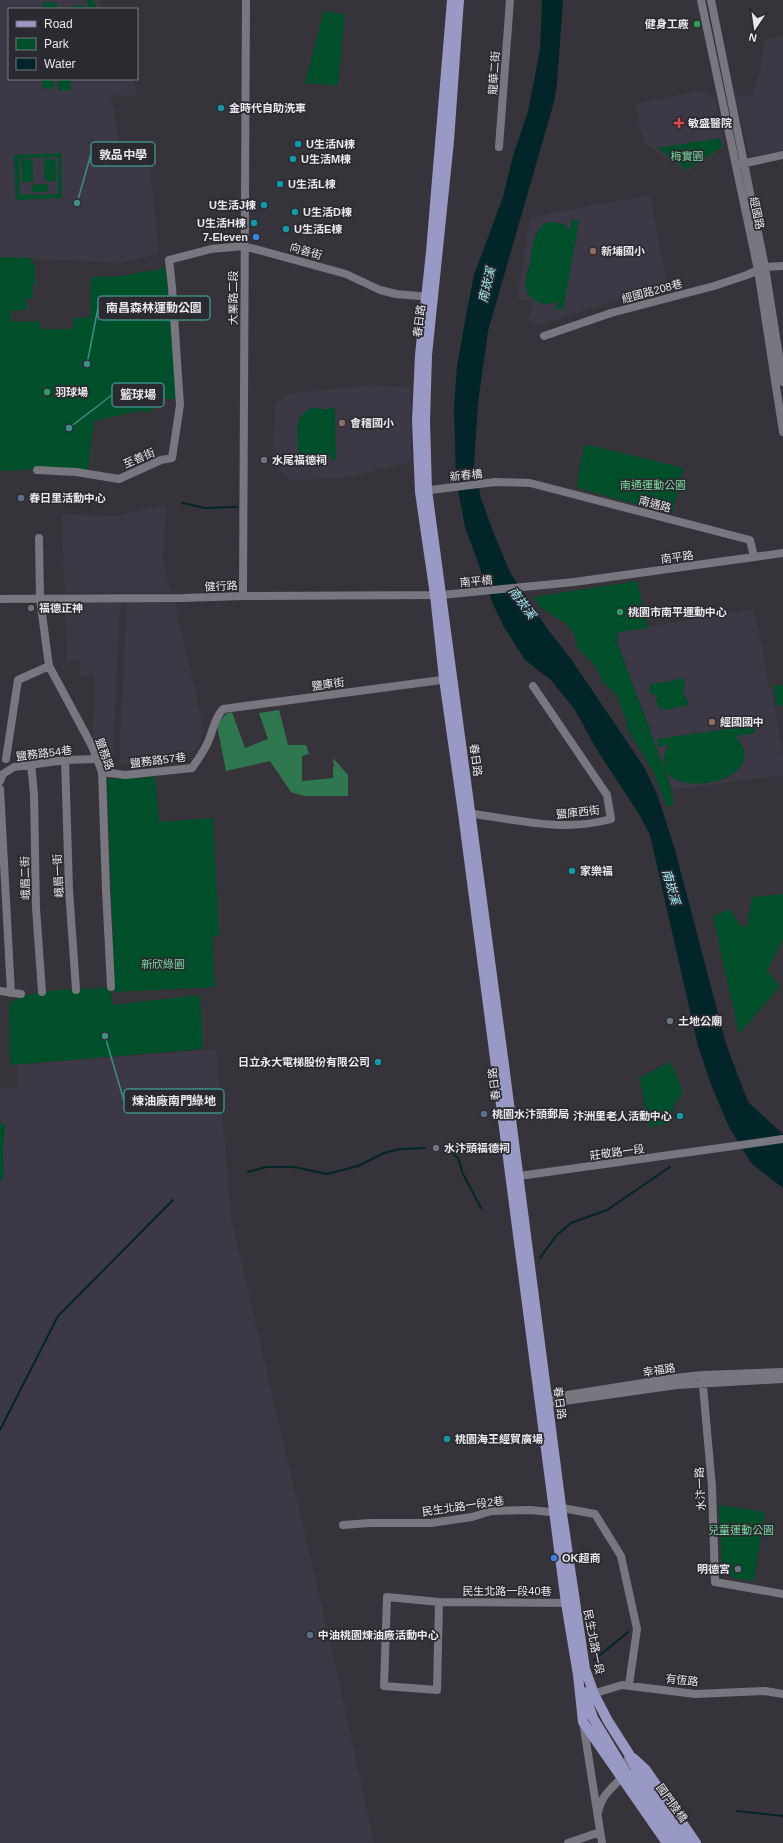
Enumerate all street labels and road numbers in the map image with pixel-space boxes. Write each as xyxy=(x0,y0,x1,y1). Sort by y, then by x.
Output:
street label: 龍華二街 xyxy=(486,51,502,95)
street label: 經國路 xyxy=(748,196,766,230)
street label: 向善街 xyxy=(288,241,324,261)
street label: 大業路二段 xyxy=(227,271,239,326)
street label: 經國路208巷 xyxy=(620,277,684,305)
street label: 春日路 xyxy=(411,304,427,338)
street label: 至善街 xyxy=(121,446,157,470)
street label: 新春橋 xyxy=(449,467,483,483)
street label: 南通路 xyxy=(638,494,672,514)
street label: 南平路 xyxy=(660,549,694,565)
street label: 南平橋 xyxy=(459,574,493,588)
street label: 健行路 xyxy=(204,579,238,593)
street label: 鹽庫街 xyxy=(311,676,345,692)
street label: 鹽務路 xyxy=(94,736,116,772)
street label: 春日路 xyxy=(468,743,484,777)
street label: 鹽務路54巷 xyxy=(15,744,73,762)
street label: 鹽務路57巷 xyxy=(129,751,187,769)
street label: 鹽庫西街 xyxy=(555,804,601,820)
street label: 峨眉一街 xyxy=(51,854,65,898)
street label: 峨眉二街 xyxy=(19,856,31,900)
street label: 春日路 xyxy=(486,1067,502,1101)
street label: 莊敬路一段 xyxy=(589,1142,645,1162)
street label: 幸福路 xyxy=(642,1361,676,1379)
street label: 春日路 xyxy=(552,1386,568,1420)
street label: 水汴一路 xyxy=(693,1467,707,1511)
street label: 民生北路一段2巷 xyxy=(421,1494,505,1518)
street label: 民生北路一段40巷 xyxy=(462,1585,552,1597)
street label: 民生北路一段 xyxy=(582,1608,606,1676)
street label: 有恆路 xyxy=(665,1672,699,1688)
street label: 國門陸橋 xyxy=(654,1782,690,1824)

